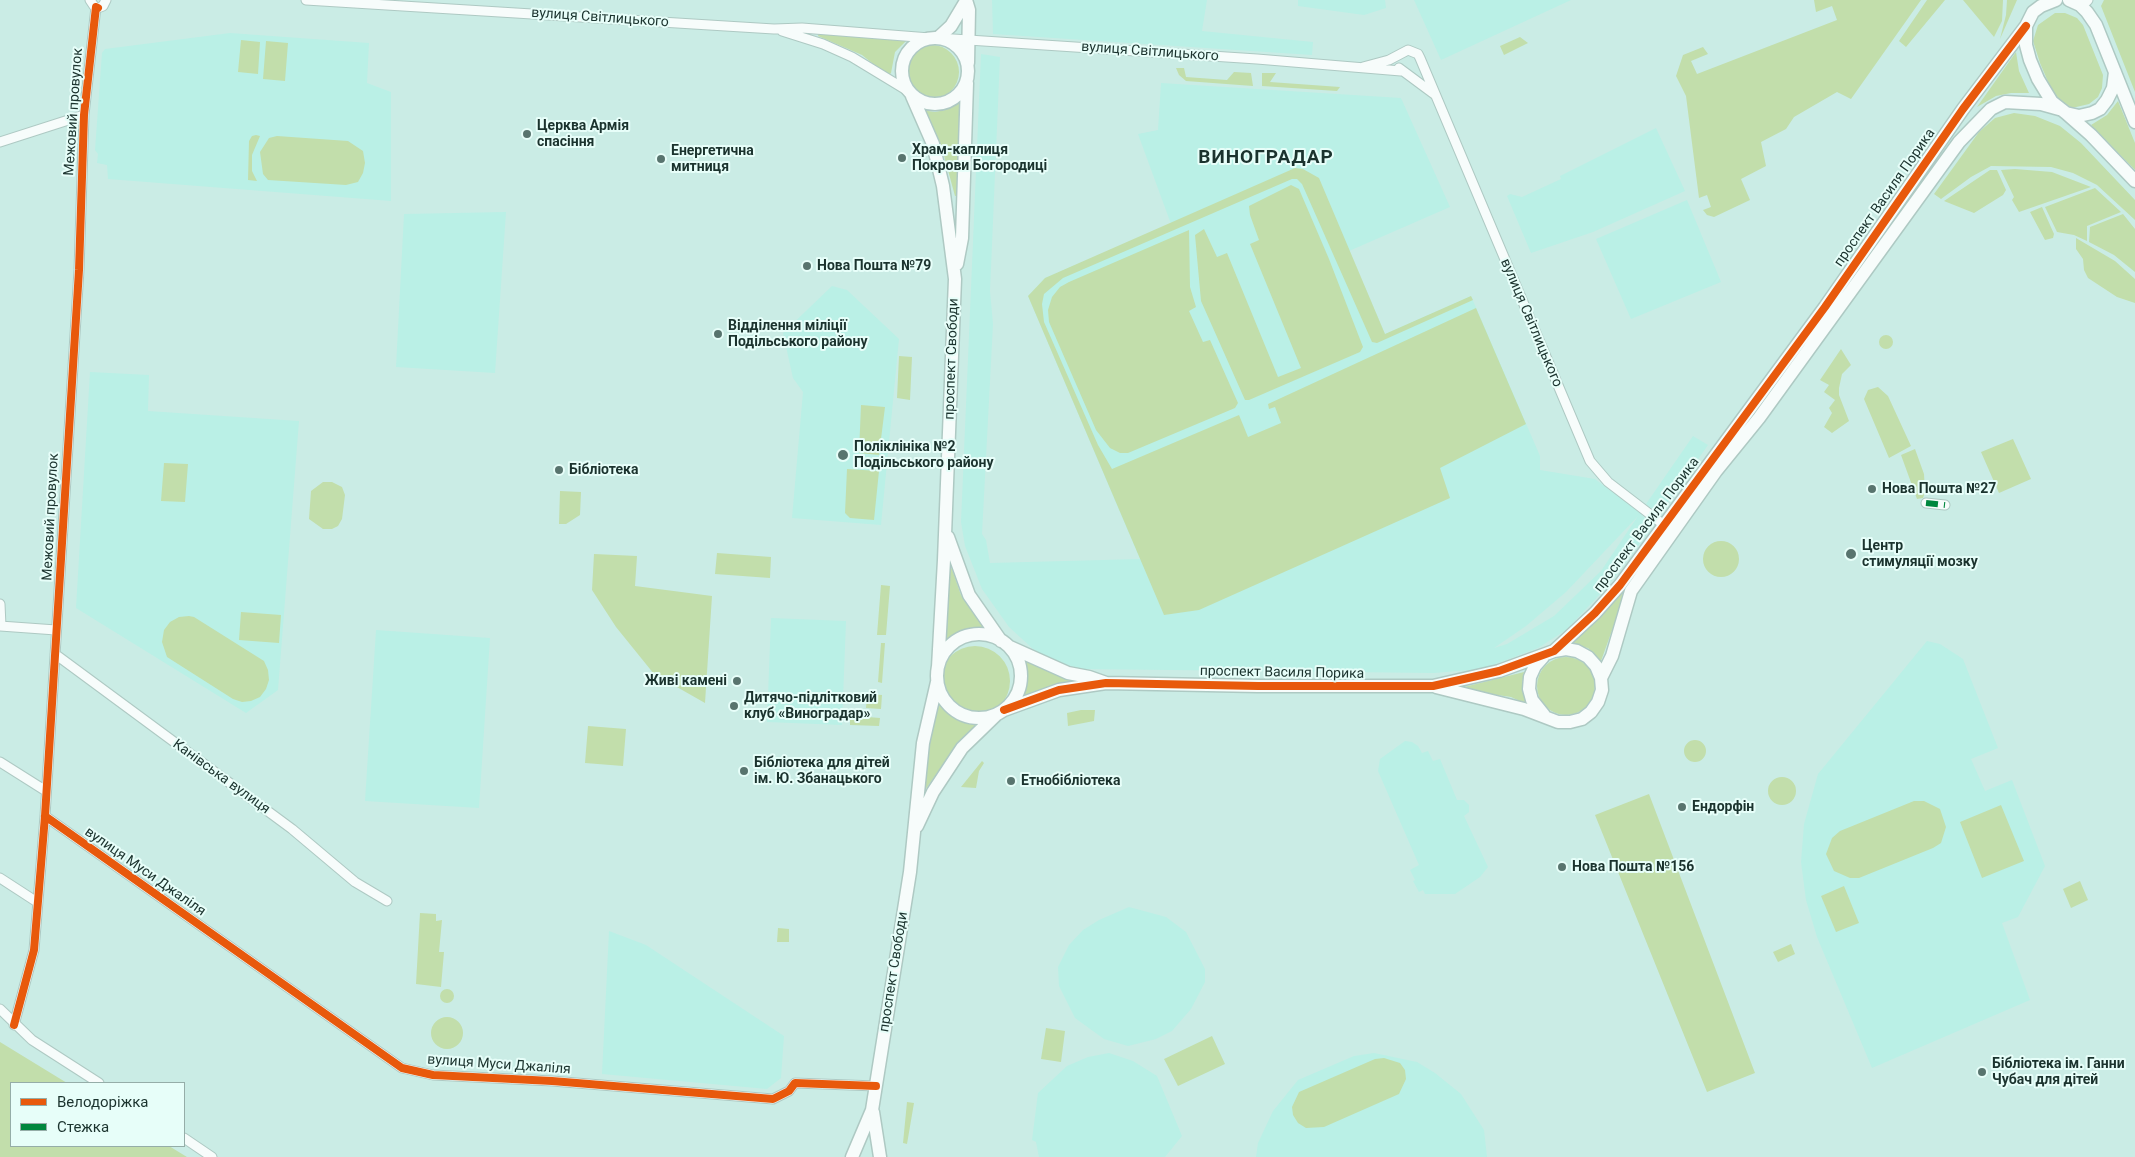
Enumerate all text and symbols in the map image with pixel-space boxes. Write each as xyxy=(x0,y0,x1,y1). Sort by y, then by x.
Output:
street label: вулиця Світлицького xyxy=(531,5,669,31)
street label: вулиця Світлицького xyxy=(1081,39,1219,65)
street label: Межовий провулок xyxy=(61,48,87,176)
place label: Церква Армія спасіння xyxy=(537,118,629,150)
street label: проспект Василя Порика xyxy=(1831,126,1939,270)
marker: Церква Армія спасіння xyxy=(521,128,533,140)
place label: Храм-каплиця Покрови Богородиці xyxy=(912,142,1047,174)
place label: Енергетична митниця xyxy=(671,143,754,176)
district label: ВИНОГРАДАР xyxy=(1197,147,1335,169)
marker: Храм-каплиця Покрови Богородиці xyxy=(896,152,908,164)
marker: Енергетична митниця xyxy=(655,153,667,165)
street label: вулиця Світлицького xyxy=(1496,256,1566,390)
place label: Нова Пошта №79 xyxy=(817,258,931,274)
marker: Нова Пошта №79 xyxy=(801,260,813,272)
street label: проспект Свободи xyxy=(941,298,963,420)
place label: Відділення міліції Подільського району xyxy=(728,318,867,351)
marker: Відділення міліції Подільського району xyxy=(712,328,724,340)
place label: Поліклініка №2 Подільського району xyxy=(854,439,993,472)
marker: Поліклініка №2 Подільського району xyxy=(836,448,850,462)
street label: Межовий провулок xyxy=(39,453,63,581)
street label: проспект Василя Порика xyxy=(1591,454,1703,596)
place label: Бібліотека xyxy=(569,462,638,478)
marker: Бібліотека xyxy=(553,464,565,476)
place label: Нова Пошта №27 xyxy=(1882,481,1996,497)
marker: Нова Пошта №27 xyxy=(1866,483,1878,495)
place label: Центр стимуляції мозку xyxy=(1862,538,1978,570)
marker: Центр стимуляції мозку xyxy=(1844,547,1858,561)
street label: проспект Василя Порика xyxy=(1200,663,1364,683)
place label: Живі камені xyxy=(645,673,727,689)
marker: Живі камені xyxy=(731,675,743,687)
place label: Дитячо-підлітковий клуб «Виноградар» xyxy=(744,690,877,722)
marker: Дитячо-підлітковий клуб «Виноградар» xyxy=(728,700,740,712)
street label: Канівська вулиця xyxy=(169,736,273,818)
place label: Бібліотека для дітей ім. Ю. Збанацького xyxy=(754,755,890,788)
marker: Бібліотека для дітей ім. Ю. Збанацького xyxy=(738,765,750,777)
place label: Етнобібліотека xyxy=(1021,773,1120,789)
marker: Етнобібліотека xyxy=(1005,775,1017,787)
place label: Ендорфін xyxy=(1692,799,1754,815)
marker: Ендорфін xyxy=(1676,801,1688,813)
street label: вулиця Муси Джаліля xyxy=(81,824,209,920)
place label: Нова Пошта №156 xyxy=(1572,859,1694,875)
marker: Нова Пошта №156 xyxy=(1556,861,1568,873)
street label: проспект Свободи xyxy=(876,911,912,1033)
street label: вулиця Муси Джаліля xyxy=(427,1052,571,1078)
place label: Бібліотека ім. Ганни Чубач для дітей xyxy=(1992,1056,2125,1088)
marker: Бібліотека ім. Ганни Чубач для дітей xyxy=(1976,1066,1988,1078)
legend xyxy=(10,1082,185,1147)
text: Велодоріжка xyxy=(57,1093,148,1111)
text: Стежка xyxy=(57,1118,109,1136)

